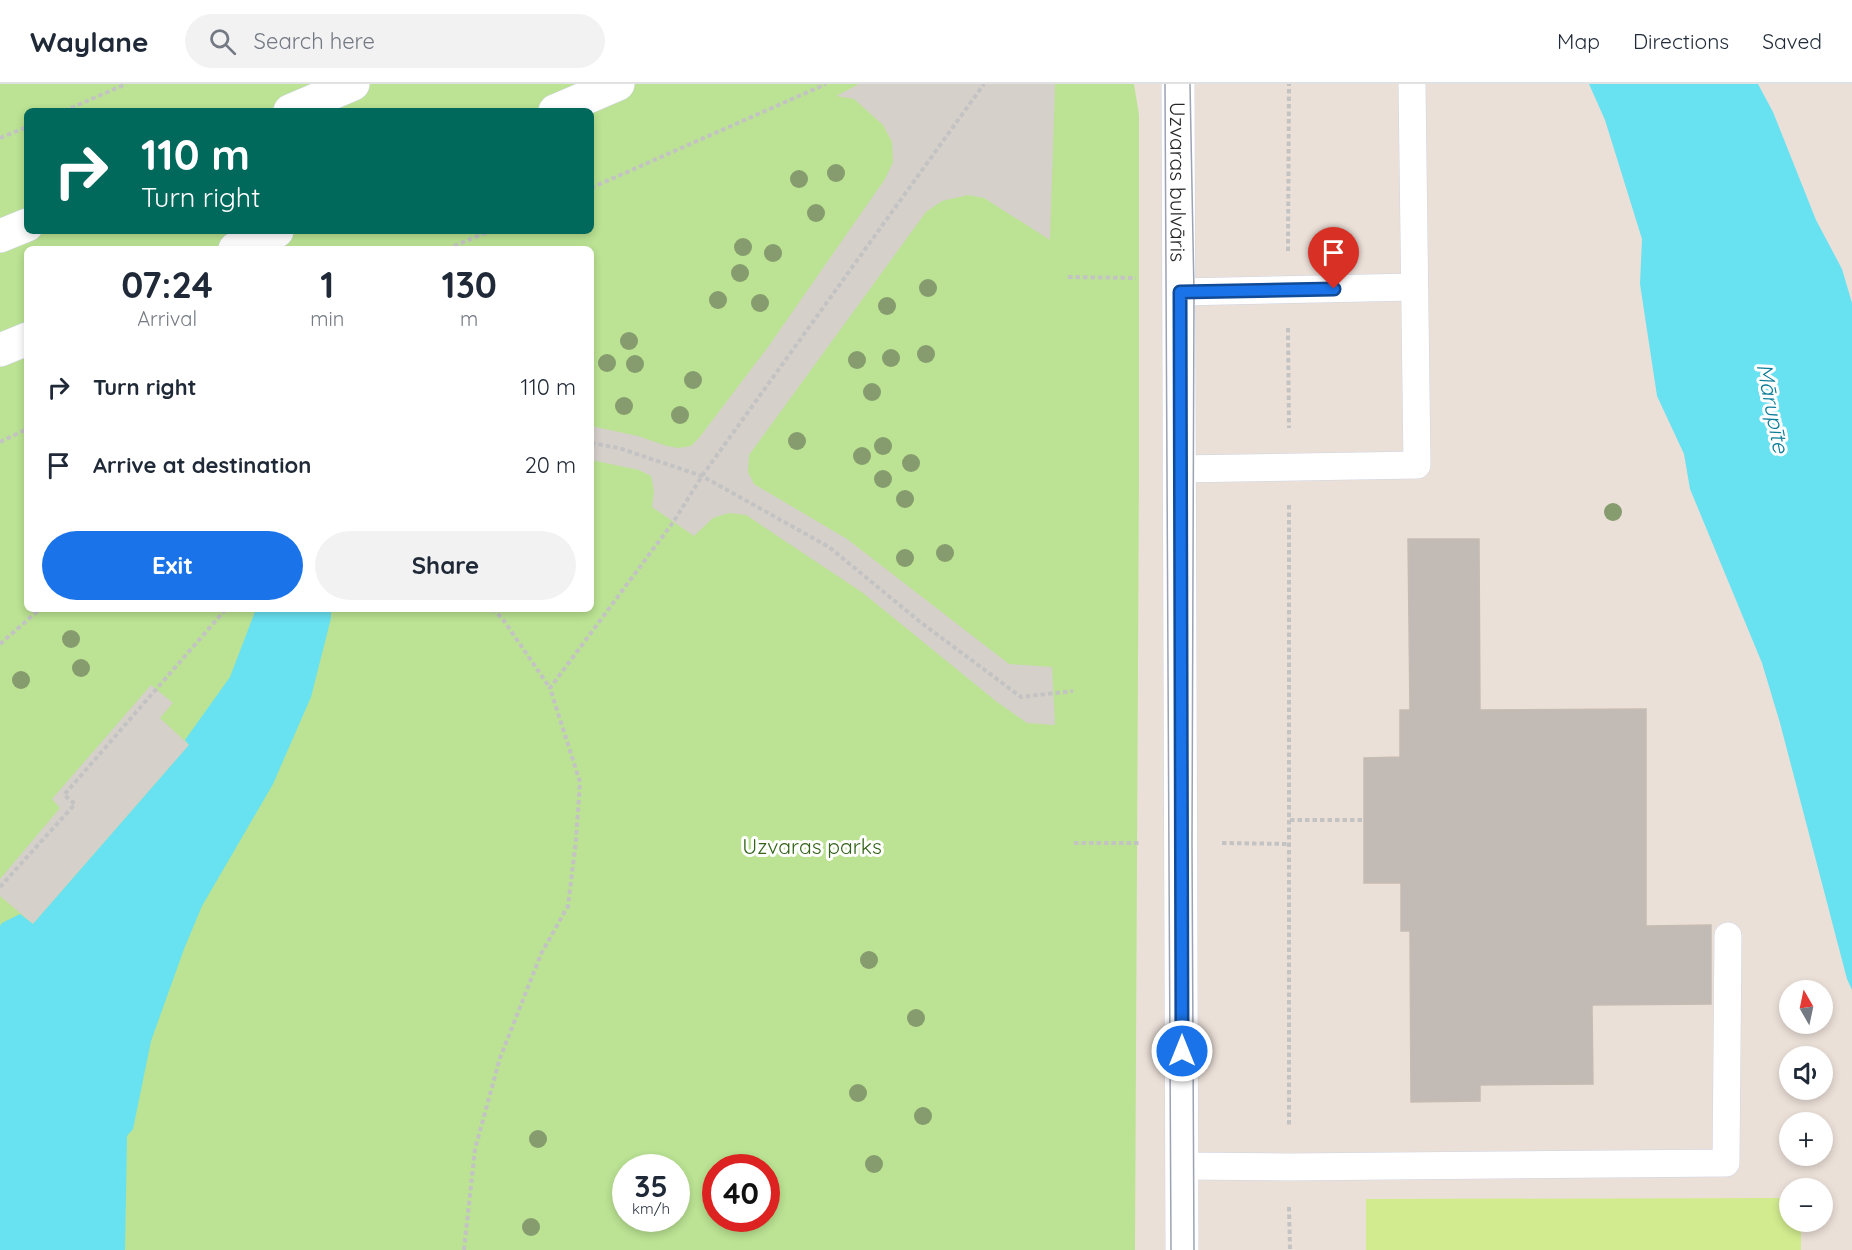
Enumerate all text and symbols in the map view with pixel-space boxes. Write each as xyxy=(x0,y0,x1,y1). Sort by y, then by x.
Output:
search box xyxy=(185,14,605,68)
text: Waylane xyxy=(30,24,149,59)
icon: search xyxy=(206,25,239,58)
text: Search here xyxy=(254,27,375,55)
text: Map xyxy=(1557,28,1600,54)
text: Directions xyxy=(1633,28,1729,54)
text: Saved xyxy=(1762,28,1822,54)
street label: Uzvaras bulvāris xyxy=(1165,102,1192,262)
text: 110 m xyxy=(141,128,250,181)
icon: right xyxy=(42,132,120,210)
text: Turn right xyxy=(141,180,260,214)
pin xyxy=(1308,227,1359,289)
icon: arrive xyxy=(1317,236,1350,269)
text: 07:24 xyxy=(121,262,213,307)
text: 1 xyxy=(320,262,334,307)
text: 130 xyxy=(441,262,497,307)
text: Arrival xyxy=(137,306,197,331)
text: min xyxy=(310,306,344,331)
text: m xyxy=(460,306,478,331)
water label: Mārupīte xyxy=(1751,361,1796,457)
icon: right xyxy=(42,371,75,404)
text: Turn right xyxy=(93,373,197,401)
text: 110 m xyxy=(521,373,576,401)
icon: arrive xyxy=(42,449,75,482)
text: Arrive at destination xyxy=(93,451,311,479)
text: 20 m xyxy=(525,451,576,479)
button: Exit xyxy=(42,531,303,600)
button: Share xyxy=(315,531,576,600)
park label: Uzvaras parks xyxy=(742,833,882,859)
north arrow xyxy=(1779,980,1833,1034)
map controls xyxy=(1779,980,1833,1232)
position arrow xyxy=(1150,1019,1214,1083)
button: sound xyxy=(1779,1046,1833,1100)
button: + xyxy=(1779,1112,1833,1166)
speed limit sign: 40 xyxy=(702,1154,780,1232)
text: 35 xyxy=(634,1167,668,1205)
button: − xyxy=(1779,1178,1833,1232)
text: km/h xyxy=(632,1199,670,1218)

